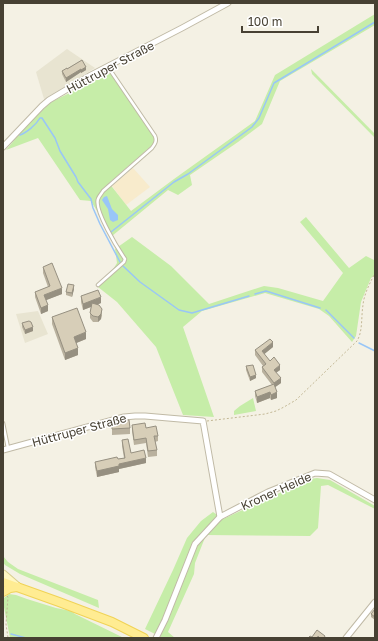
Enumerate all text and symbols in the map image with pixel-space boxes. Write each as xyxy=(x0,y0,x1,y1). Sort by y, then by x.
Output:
scale bar xyxy=(242,8,318,34)
text: 100 m xyxy=(248,14,282,29)
street label: Hüttruper Straße xyxy=(64,38,157,96)
street label: Hüttruper Straße xyxy=(30,410,128,450)
street label: Kroner Heide xyxy=(238,469,314,513)

